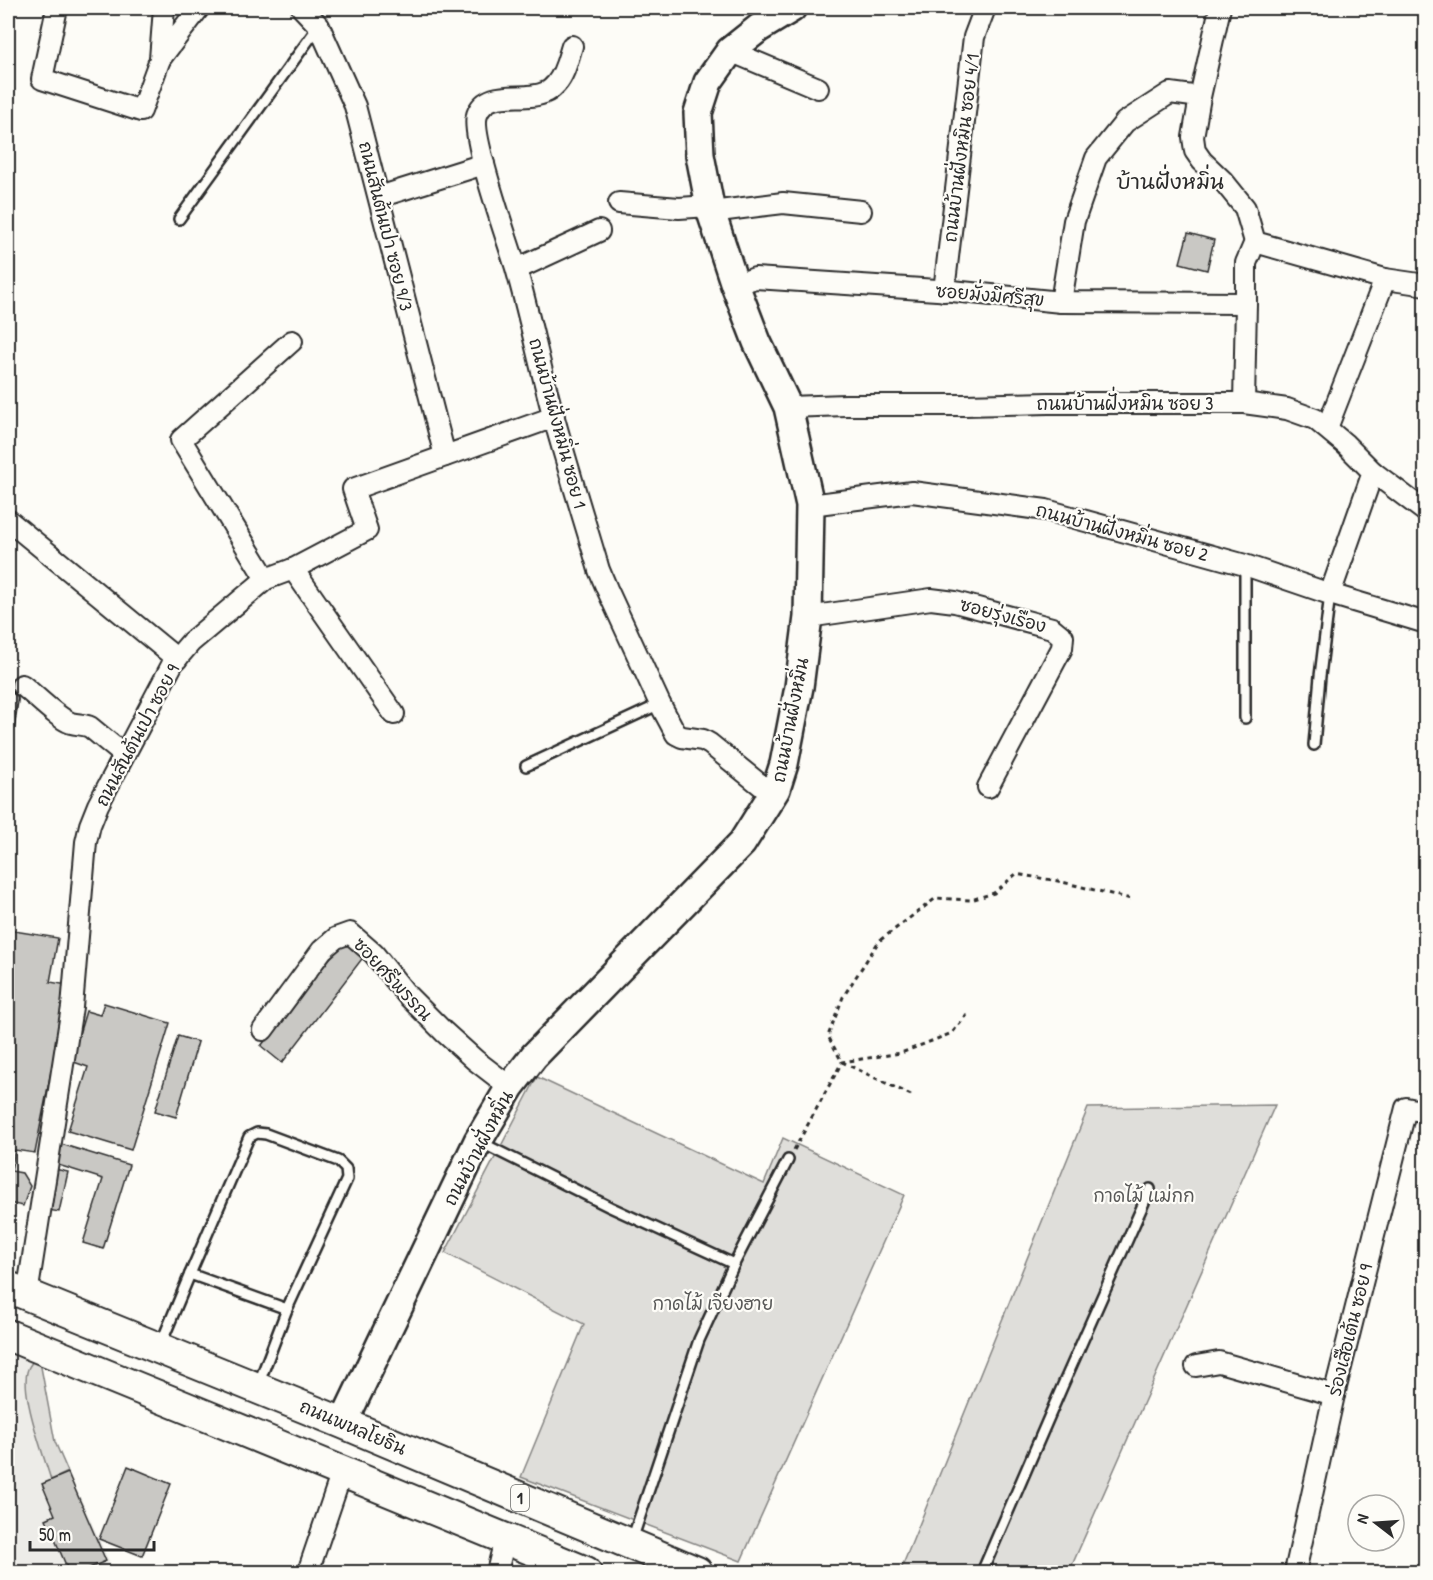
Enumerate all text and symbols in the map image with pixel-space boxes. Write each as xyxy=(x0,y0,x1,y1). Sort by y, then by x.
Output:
street label: ถนนบ้านฝั่งหมิน ซอย 4/1 xyxy=(933,52,985,244)
street label: ถนนสันต้นเปา ซอย 9/3 xyxy=(353,139,419,313)
district label: บ้านฝั่งหมิ่น xyxy=(1116,164,1224,196)
street label: ซอยมั่งมีศรีสุข xyxy=(934,274,1046,314)
street label: ถนนบ้านฝั่งหมิ่น ซอย 1 xyxy=(523,334,597,511)
street label: ถนนบ้านฝั่งหมิน ซอย 3 xyxy=(1037,386,1213,416)
street label: ถนนบ้านฝั่งหมิ่น ซอย 2 xyxy=(1033,493,1212,567)
street label: ซอยรุ่งเรือง xyxy=(956,591,1049,640)
street label: ถนนบ้านฝั่งหมิ่น xyxy=(761,654,814,785)
street label: ถนนสันต้นเปา ซอย 9 xyxy=(89,659,185,811)
street label: ซอยศรีพรรณ xyxy=(348,932,438,1026)
street label: ถนนบ้านฝั่งหมิ่น xyxy=(433,1084,519,1210)
park label: กาดไม้ แม่กก xyxy=(1093,1183,1195,1208)
street label: ร่องเสือเต้น ซอย 9 xyxy=(1321,1261,1379,1399)
park label: กาดไม้ เจียงฮาย xyxy=(653,1291,773,1316)
street label: ถนนพหลโยธิน xyxy=(296,1393,410,1461)
road number: 1 xyxy=(511,1485,529,1511)
north arrow xyxy=(1346,1493,1406,1553)
text: N xyxy=(1350,1511,1374,1526)
scale bar xyxy=(30,1514,154,1552)
text: 50 m xyxy=(39,1522,71,1547)

